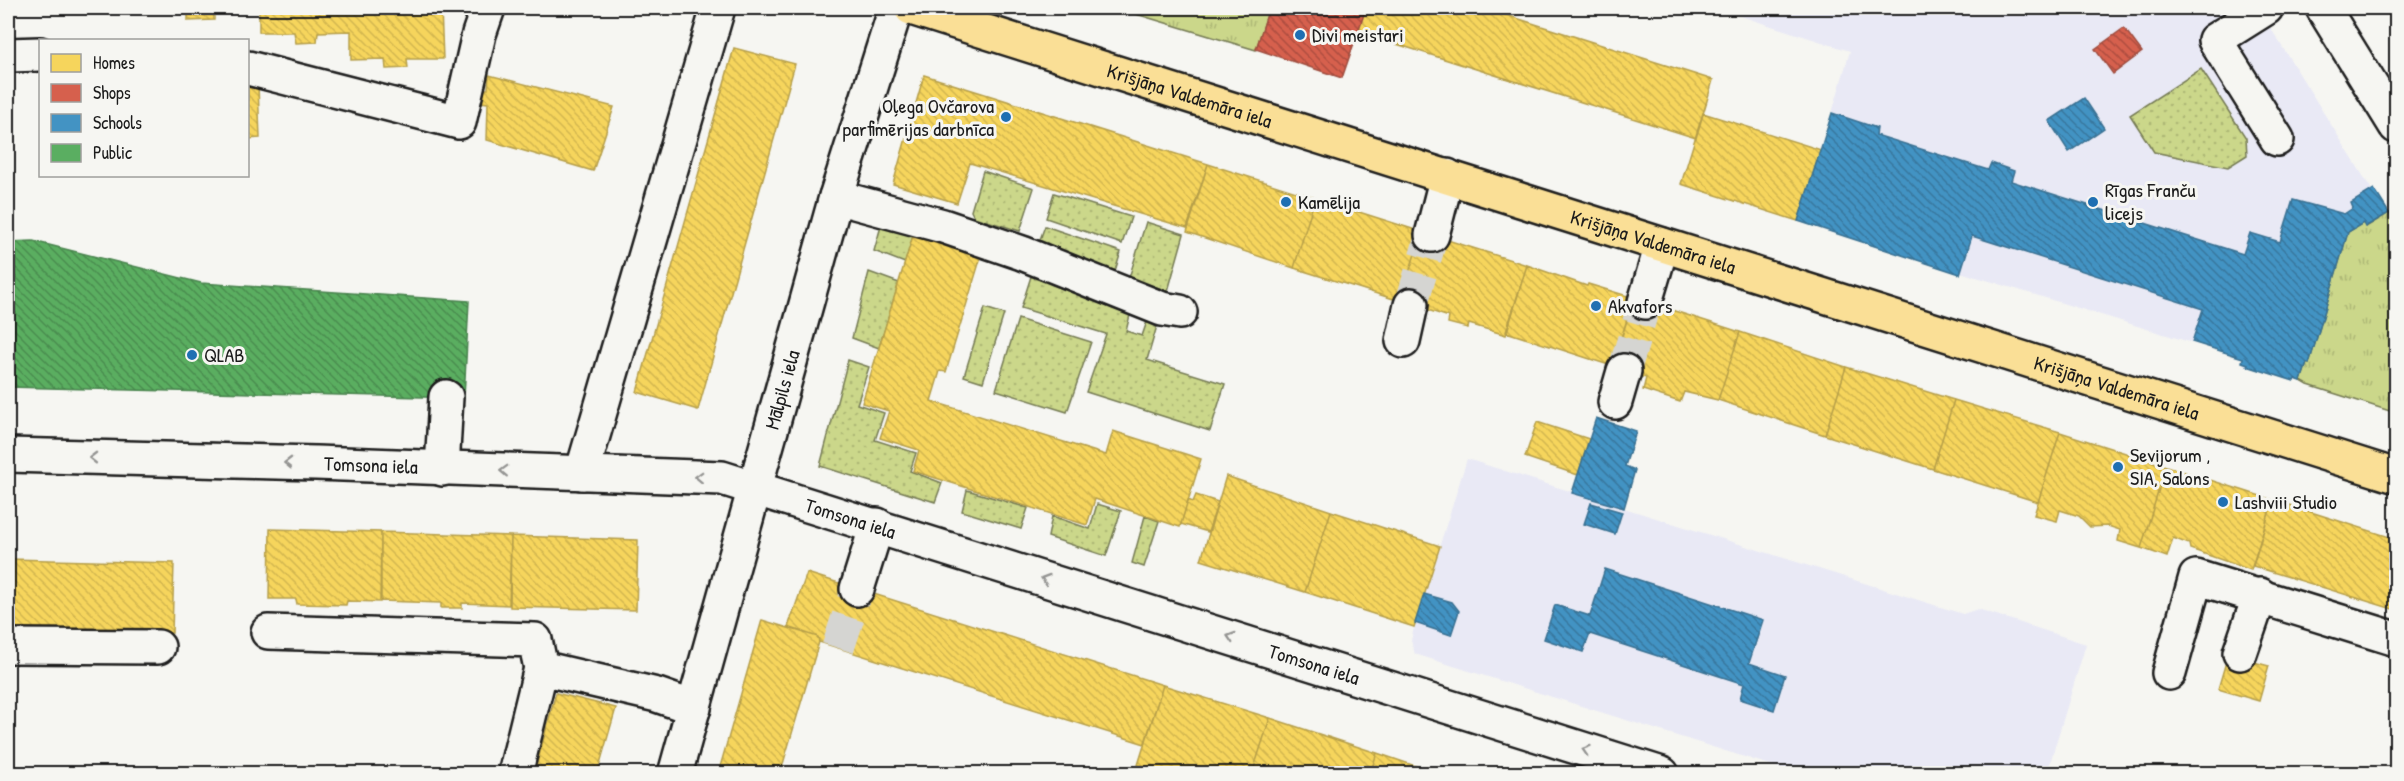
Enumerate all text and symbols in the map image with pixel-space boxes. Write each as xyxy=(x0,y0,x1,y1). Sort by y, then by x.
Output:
place label: Divi meistari xyxy=(1312,21,1404,48)
marker: Divi meistari xyxy=(1293,28,1307,42)
legend xyxy=(39,39,249,177)
text: Homes xyxy=(93,50,135,75)
street label: Krišjāņa Valdemāra iela xyxy=(1104,57,1276,134)
text: Shops xyxy=(93,80,131,105)
place label: Oļega Ovčarova parfimērijas darbnīca xyxy=(843,92,994,142)
text: Schools xyxy=(93,110,142,135)
marker: Oļega Ovčarova parfimērijas darbnīca xyxy=(999,110,1013,124)
text: Public xyxy=(93,140,132,165)
place label: Rīgas Franču licejs xyxy=(2105,176,2195,226)
place label: Kamēlija xyxy=(1298,188,1360,215)
marker: Kamēlija xyxy=(1279,195,1293,209)
marker: Rīgas Franču licejs xyxy=(2086,195,2100,209)
street label: Krišjāņa Valdemāra iela xyxy=(1567,203,1739,280)
place label: Akvafors xyxy=(1608,292,1673,319)
marker: Akvafors xyxy=(1589,299,1603,313)
place label: QLAB xyxy=(204,341,244,368)
street label: Mālpils iela xyxy=(758,347,806,432)
marker: QLAB xyxy=(185,348,199,362)
street label: Krišjāņa Valdemāra iela xyxy=(2031,349,2203,426)
place label: Sevijorum , SIA, Salons xyxy=(2130,441,2210,491)
street label: Tomsona iela xyxy=(323,449,418,480)
one-way arrow xyxy=(89,451,98,464)
one-way arrow xyxy=(284,456,293,469)
marker: Sevijorum , SIA, Salons xyxy=(2111,460,2125,474)
one-way arrow xyxy=(499,465,508,477)
one-way arrow xyxy=(694,471,703,483)
place label: Lashviii Studio xyxy=(2235,488,2337,515)
street label: Tomsona iela xyxy=(802,491,900,545)
marker: Lashviii Studio xyxy=(2216,495,2230,509)
one-way arrow xyxy=(1040,573,1051,586)
one-way arrow xyxy=(1226,632,1237,644)
street label: Tomsona iela xyxy=(1265,637,1363,691)
one-way arrow xyxy=(1581,744,1592,757)

